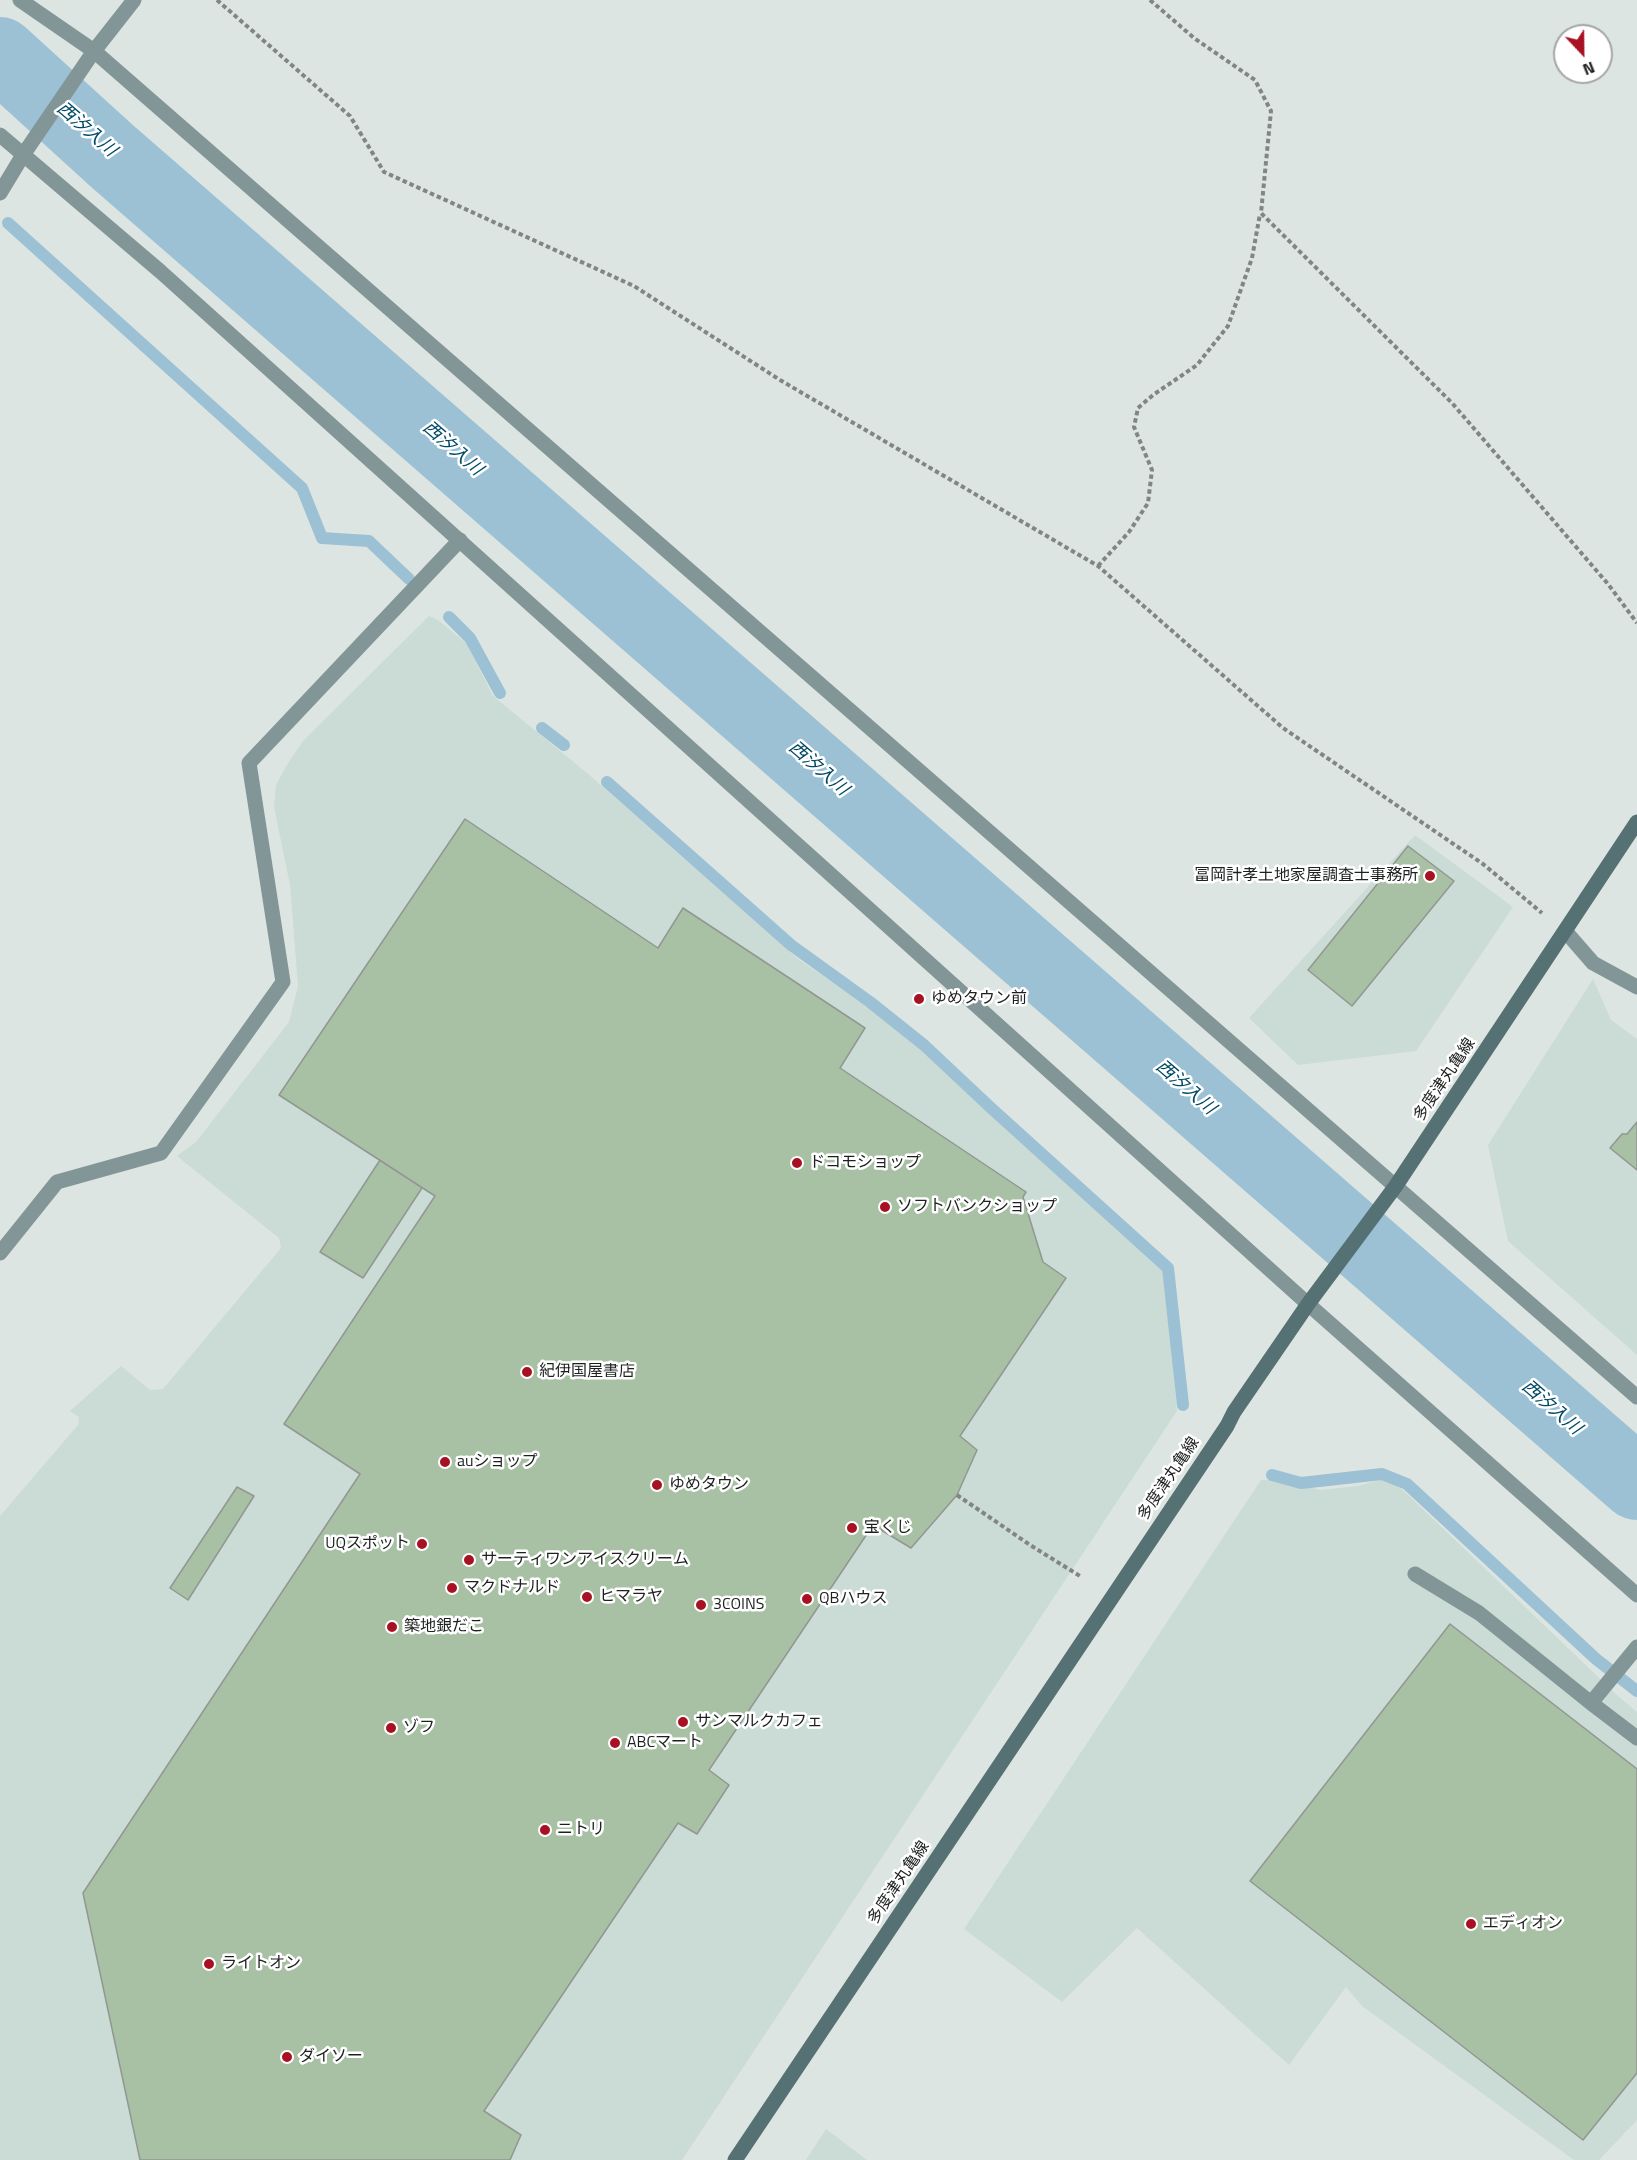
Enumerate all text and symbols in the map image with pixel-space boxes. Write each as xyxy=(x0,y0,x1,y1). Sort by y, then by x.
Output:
north arrow xyxy=(1553,24,1613,84)
text: N xyxy=(1579,56,1599,82)
water label: 西汐入川 xyxy=(52,98,120,162)
water label: 西汐入川 xyxy=(418,417,486,481)
water label: 西汐入川 xyxy=(784,737,852,801)
place label: 冨岡計孝土地家屋調査士事務所 xyxy=(1194,866,1418,886)
marker: 冨岡計孝土地家屋調査士事務所 xyxy=(1423,869,1437,883)
place label: ゆめタウン前 xyxy=(931,989,1027,1009)
marker: ゆめタウン前 xyxy=(912,992,926,1006)
street label: 多度津丸亀線 xyxy=(1410,1035,1480,1125)
water label: 西汐入川 xyxy=(1151,1056,1219,1120)
place label: ドコモショップ xyxy=(809,1153,921,1173)
marker: ドコモショップ xyxy=(790,1156,804,1170)
place label: ソフトバンクショップ xyxy=(897,1197,1057,1217)
marker: ソフトバンクショップ xyxy=(878,1200,892,1214)
place label: 紀伊国屋書店 xyxy=(539,1362,635,1382)
marker: 紀伊国屋書店 xyxy=(520,1365,534,1379)
water label: 西汐入川 xyxy=(1517,1376,1585,1440)
street label: 多度津丸亀線 xyxy=(1134,1434,1204,1524)
place label: auショップ xyxy=(457,1452,538,1472)
marker: auショップ xyxy=(438,1455,452,1469)
place label: ゆめタウン xyxy=(669,1475,749,1495)
marker: ゆめタウン xyxy=(650,1478,664,1492)
place label: 宝くじ xyxy=(864,1518,912,1538)
marker: 宝くじ xyxy=(845,1521,859,1535)
place label: UQスポット xyxy=(325,1534,410,1554)
marker: UQスポット xyxy=(415,1537,429,1551)
place label: サーティワンアイスクリーム xyxy=(481,1550,689,1570)
marker: サーティワンアイスクリーム xyxy=(462,1553,476,1567)
place label: マクドナルド xyxy=(464,1578,560,1598)
marker: マクドナルド xyxy=(445,1581,459,1595)
place label: ヒマラヤ xyxy=(599,1587,663,1607)
place label: QBハウス xyxy=(819,1589,887,1609)
marker: ヒマラヤ xyxy=(580,1590,594,1604)
marker: QBハウス xyxy=(800,1592,814,1606)
place label: 3COINS xyxy=(713,1595,764,1615)
marker: 3COINS xyxy=(694,1598,708,1612)
place label: 築地銀だこ xyxy=(404,1617,484,1637)
marker: 築地銀だこ xyxy=(385,1620,399,1634)
place label: サンマルクカフェ xyxy=(695,1712,823,1732)
marker: サンマルクカフェ xyxy=(676,1715,690,1729)
place label: ゾフ xyxy=(403,1718,435,1738)
marker: ゾフ xyxy=(384,1721,398,1735)
place label: ABCマート xyxy=(627,1733,703,1753)
marker: ABCマート xyxy=(608,1736,622,1750)
place label: ニトリ xyxy=(557,1820,605,1840)
marker: ニトリ xyxy=(538,1823,552,1837)
street label: 多度津丸亀線 xyxy=(864,1838,934,1928)
place label: エディオン xyxy=(1483,1914,1563,1934)
marker: エディオン xyxy=(1464,1917,1478,1931)
place label: ライトオン xyxy=(221,1954,301,1974)
marker: ライトオン xyxy=(202,1957,216,1971)
place label: ダイソー xyxy=(299,2047,363,2067)
marker: ダイソー xyxy=(280,2050,294,2064)

